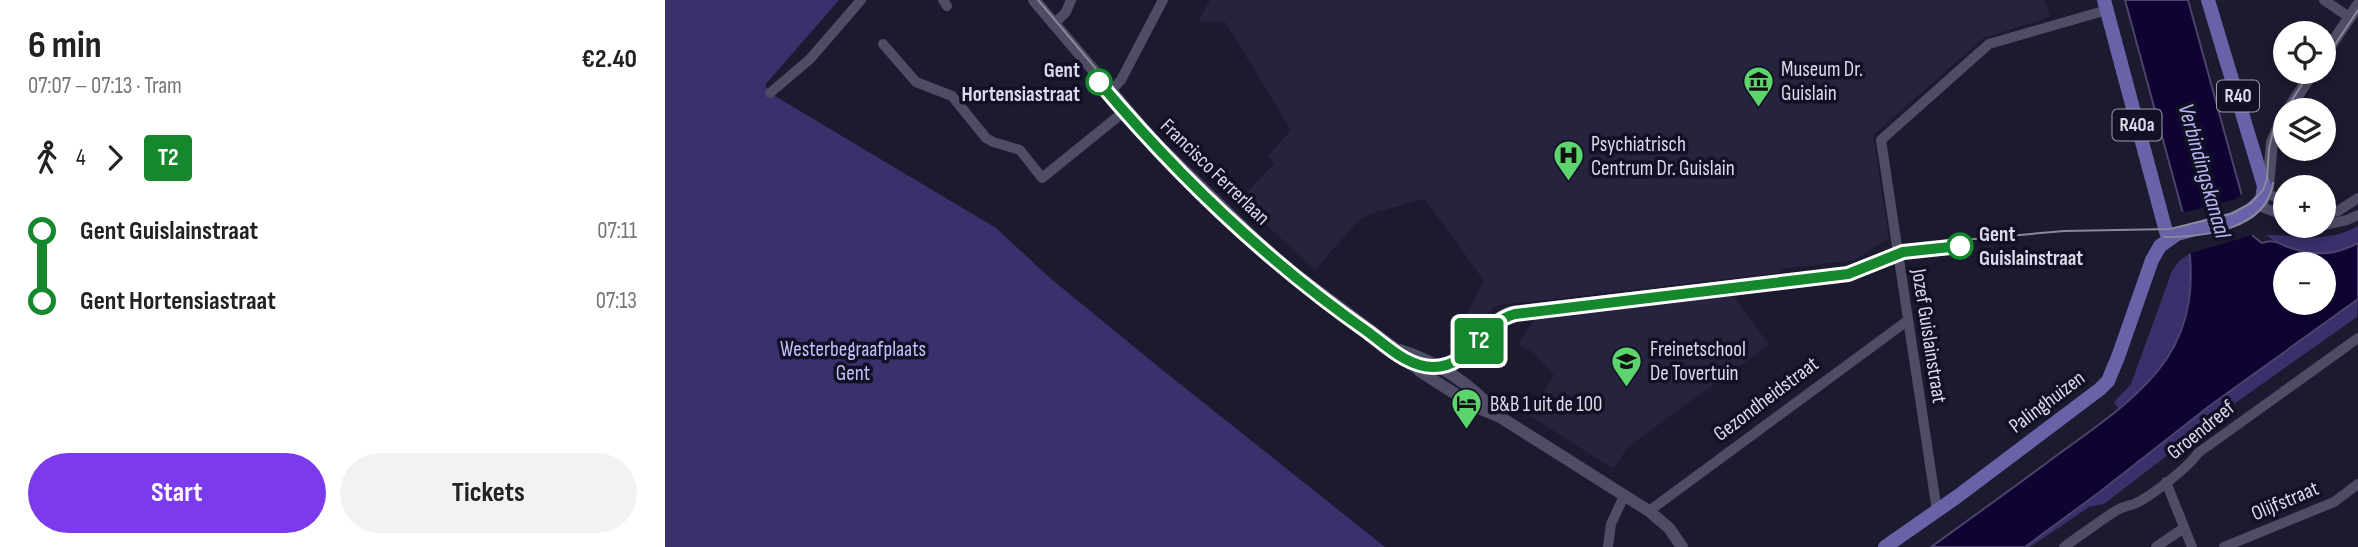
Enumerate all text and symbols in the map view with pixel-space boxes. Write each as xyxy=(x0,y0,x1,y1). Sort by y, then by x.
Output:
map controls xyxy=(2273,21,2336,315)
button: locate xyxy=(2273,21,2336,84)
text: 6 min xyxy=(28,23,102,68)
text: €2.40 xyxy=(581,44,637,75)
place label: Museum Dr. Guislain xyxy=(1781,57,1863,106)
place label: Gent Hortensiastraat xyxy=(961,58,1080,107)
museum icon: Museum Dr. Guislain xyxy=(1741,64,1775,108)
marker: Gent Hortensiastraat xyxy=(1086,69,1112,95)
text: 07:07 – 07:13 · Tram xyxy=(28,72,182,100)
road number: R40 xyxy=(2217,80,2259,111)
button: layers xyxy=(2273,98,2336,161)
water label: Verbindingskanaal xyxy=(2171,101,2237,242)
road number: R40a xyxy=(2113,110,2161,140)
street label: Francisco Ferrerlaan xyxy=(1155,114,1275,230)
place label: Psychiatrisch Centrum Dr. Guislain xyxy=(1591,132,1735,181)
icon: walk xyxy=(28,139,66,177)
icon: forward xyxy=(96,139,134,177)
hospital icon: Psychiatrisch Centrum Dr. Guislain xyxy=(1551,139,1585,183)
text: T2 xyxy=(158,143,178,172)
text: 4 xyxy=(76,144,86,172)
button: + xyxy=(2273,175,2336,238)
text: Gent Guislainstraat xyxy=(80,216,258,247)
text: 07:11 xyxy=(597,217,637,245)
place label: Gent Guislainstraat xyxy=(1979,222,2083,271)
marker: Gent Guislainstraat xyxy=(1947,233,1973,259)
button: − xyxy=(2273,252,2336,315)
street label: Jozef Guislainstraat xyxy=(1906,266,1952,405)
text: Gent Hortensiastraat xyxy=(80,286,276,317)
text: 07:13 xyxy=(596,287,637,315)
line badge: T2 xyxy=(1447,318,1511,364)
text: T2 xyxy=(1469,326,1489,355)
park label: Westerbegraafplaats Gent xyxy=(780,337,926,386)
place label: Freinetschool De Tovertuin xyxy=(1650,337,1746,386)
school or university icon: Freinetschool De Tovertuin xyxy=(1610,344,1644,388)
street label: Gezondheidstraat xyxy=(1709,351,1823,447)
street label: Palinghuizen xyxy=(2004,365,2090,439)
hotel icon: B&B 1 uit de 100 xyxy=(1450,387,1484,431)
place label: B&B 1 uit de 100 xyxy=(1490,392,1602,417)
street label: Groendreef xyxy=(2162,395,2241,465)
button: Start xyxy=(28,453,326,533)
button: Tickets xyxy=(340,453,637,533)
street label: Olijfstraat xyxy=(2248,476,2322,526)

